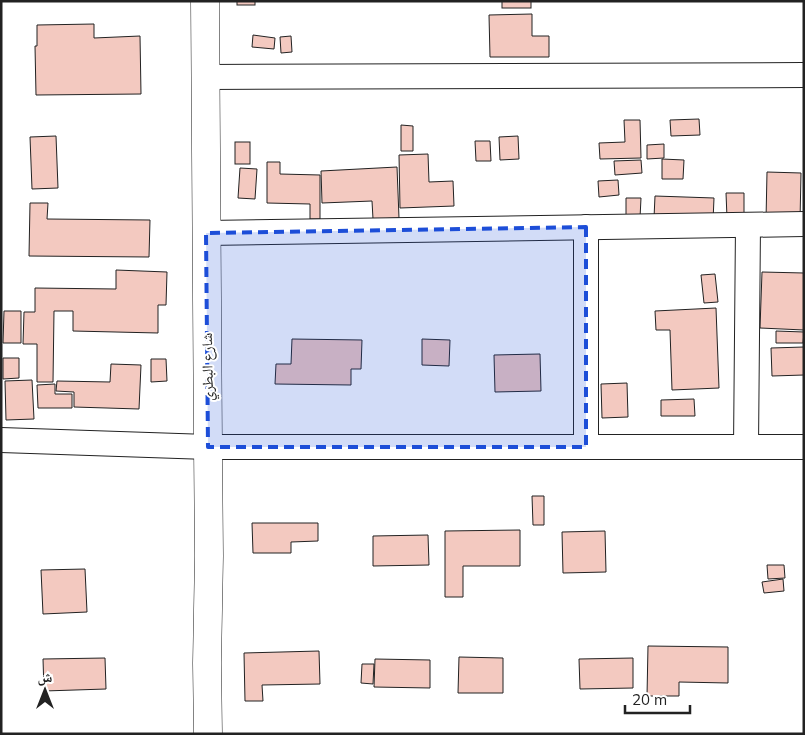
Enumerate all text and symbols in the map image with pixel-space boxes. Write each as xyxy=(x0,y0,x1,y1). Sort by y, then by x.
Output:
street label: شارع البطري xyxy=(197,332,220,401)
north arrow xyxy=(20,665,70,715)
text: ش xyxy=(38,668,53,686)
scale bar xyxy=(625,682,690,714)
text: 20 m xyxy=(632,690,667,709)

